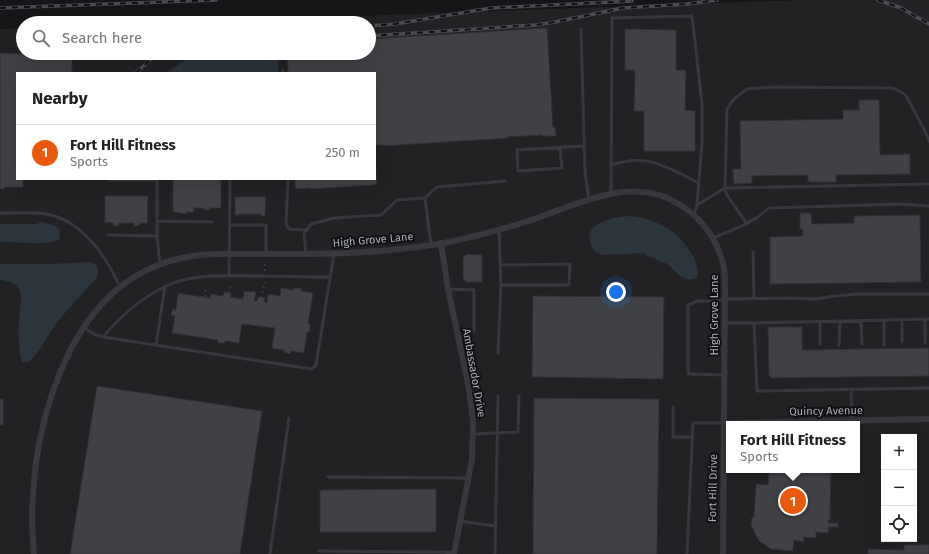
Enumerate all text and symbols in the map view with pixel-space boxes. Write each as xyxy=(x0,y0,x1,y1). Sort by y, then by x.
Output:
search box xyxy=(16,16,376,60)
icon: search xyxy=(30,27,52,49)
text: Search here xyxy=(62,29,142,47)
text: Nearby xyxy=(32,88,87,109)
text: Fort Hill Fitness xyxy=(70,136,176,154)
text: 1 xyxy=(42,145,48,160)
text: 250 m xyxy=(325,145,360,160)
text: Sports xyxy=(70,154,108,169)
street label: High Grove Lane xyxy=(332,230,414,250)
street label: High Grove Lane xyxy=(708,275,721,355)
your location xyxy=(606,282,626,302)
street label: Ambassador Drive xyxy=(460,328,488,418)
street label: Quincy Avenue xyxy=(789,404,863,418)
popup xyxy=(726,421,860,473)
text: Fort Hill Fitness xyxy=(740,431,846,449)
map controls xyxy=(881,434,917,542)
button: + xyxy=(881,434,917,470)
text: Sports xyxy=(740,449,778,464)
street label: Fort Hill Drive xyxy=(706,454,720,522)
button: − xyxy=(881,470,917,506)
pin: 1 xyxy=(780,486,806,516)
button: locate xyxy=(881,506,917,542)

